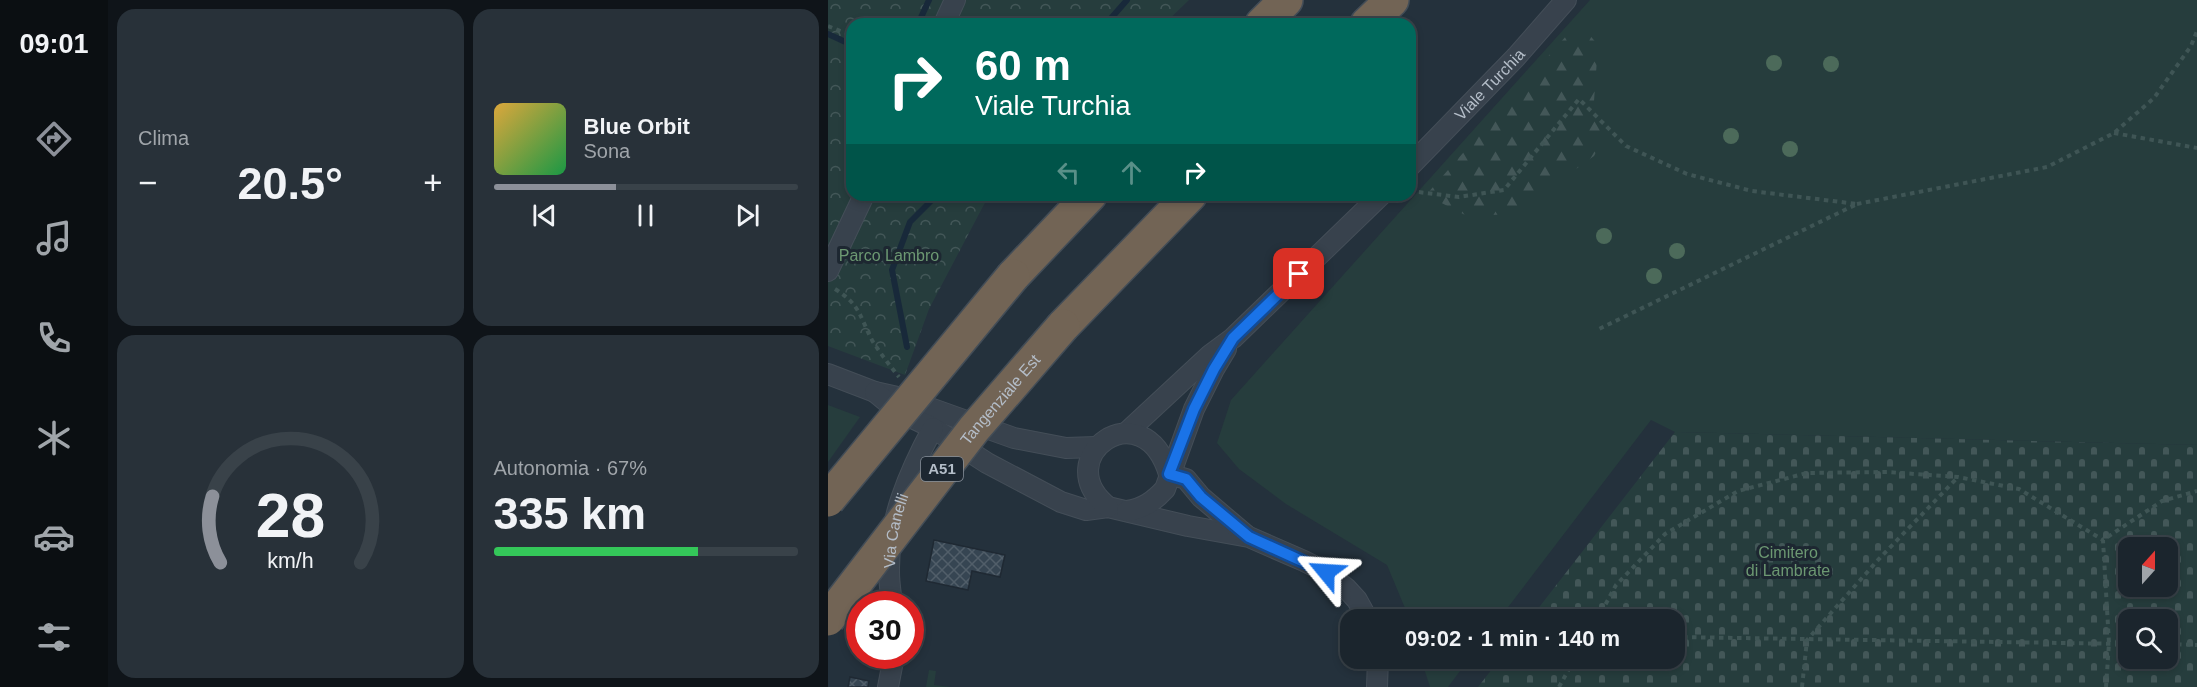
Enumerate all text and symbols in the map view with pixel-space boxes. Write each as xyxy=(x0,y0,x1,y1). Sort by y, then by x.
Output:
text: 09:01 xyxy=(19,29,89,59)
icon: right xyxy=(876,42,954,120)
text: 60 m xyxy=(975,42,1071,89)
street label: Viale Turchia xyxy=(1452,46,1528,124)
text: Viale Turchia xyxy=(975,91,1131,121)
text: Blue Orbit xyxy=(584,114,690,139)
icon: directions xyxy=(33,118,75,160)
text: Clima xyxy=(138,127,189,149)
text: Sona xyxy=(584,140,630,162)
icon: left xyxy=(1052,156,1085,189)
icon: ahead xyxy=(1115,156,1148,189)
icon: right xyxy=(1178,156,1211,189)
text: 20.5° xyxy=(237,158,343,209)
text: − xyxy=(138,164,157,201)
text: + xyxy=(423,164,443,201)
icon: previous xyxy=(528,199,561,232)
icon: pause xyxy=(629,199,662,232)
icon: next xyxy=(731,199,764,232)
icon: music xyxy=(33,217,75,259)
park label: Parco Lambro xyxy=(839,247,939,264)
pin xyxy=(1273,248,1324,299)
icon: arrive xyxy=(1282,257,1315,290)
icon: phone xyxy=(33,317,75,359)
street label: Tangenziale Est xyxy=(957,351,1044,448)
icon: climate xyxy=(33,417,75,459)
text: Autonomia · 67% xyxy=(494,457,647,479)
road number: A51 xyxy=(921,457,963,481)
text: 28 xyxy=(256,481,325,550)
text: 335 km xyxy=(494,488,646,539)
street label: Via Canelli xyxy=(881,491,911,569)
icon: car xyxy=(33,516,75,558)
north arrow xyxy=(2118,537,2178,597)
map controls xyxy=(2118,537,2178,669)
position arrow xyxy=(1294,540,1358,604)
park label: Cimitero di Lambrate xyxy=(1746,544,1830,579)
text: km/h xyxy=(267,550,313,574)
speed limit sign: 30 xyxy=(846,591,924,669)
button: search xyxy=(2118,609,2178,669)
icon: filters xyxy=(33,616,75,658)
text: 09:02 · 1 min · 140 m xyxy=(1405,626,1620,651)

